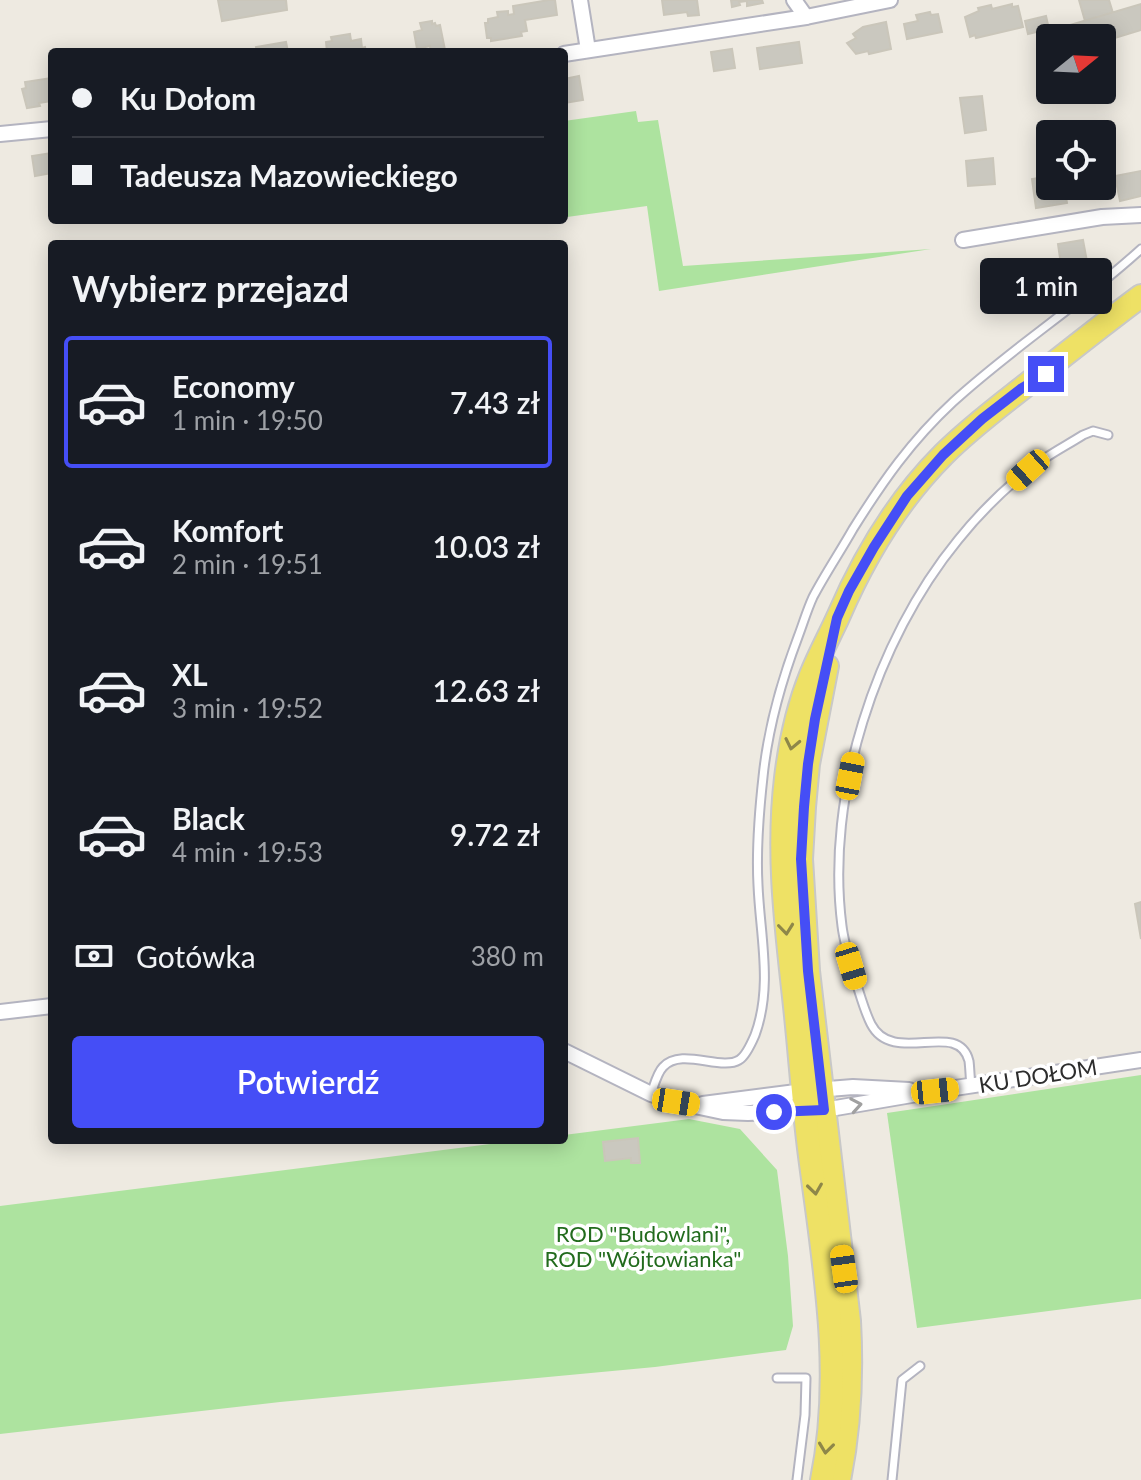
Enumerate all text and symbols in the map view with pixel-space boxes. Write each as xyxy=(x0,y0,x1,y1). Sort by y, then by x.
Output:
north arrow xyxy=(1036,24,1116,104)
map controls xyxy=(1036,24,1116,200)
text: Ku Dołom xyxy=(120,80,256,116)
button: locate xyxy=(1036,120,1116,200)
text: Tadeusza Mazowieckiego xyxy=(120,157,458,193)
callout: 1 min xyxy=(980,258,1112,314)
text: Wybierz przejazd xyxy=(72,266,349,310)
text: 1 min xyxy=(1014,270,1078,302)
route end xyxy=(1028,356,1064,392)
icon: car xyxy=(76,366,148,438)
text: Economy xyxy=(172,368,295,404)
text: 7.43 zł xyxy=(450,384,540,420)
text: 1 min · 19:50 xyxy=(172,404,323,436)
car xyxy=(1002,445,1054,495)
icon: car xyxy=(76,510,148,582)
text: Komfort xyxy=(172,512,283,548)
text: 10.03 zł xyxy=(433,528,540,564)
text: 2 min · 19:51 xyxy=(172,548,323,580)
icon: car xyxy=(76,654,148,726)
text: XL xyxy=(172,656,208,692)
text: 12.63 zł xyxy=(433,672,540,708)
text: 3 min · 19:52 xyxy=(172,692,323,724)
one-way arrow xyxy=(785,737,802,751)
car xyxy=(834,750,866,802)
icon: car xyxy=(76,798,148,870)
text: Black xyxy=(172,800,245,836)
text: 9.72 zł xyxy=(450,816,540,852)
text: 4 min · 19:53 xyxy=(172,836,323,868)
one-way arrow xyxy=(778,923,795,936)
icon: cash xyxy=(72,934,116,978)
text: Gotówka xyxy=(136,938,256,974)
text: 380 m xyxy=(471,940,544,972)
car xyxy=(833,940,869,992)
button: Potwierdź xyxy=(72,1036,544,1128)
street label: KU DOŁOM xyxy=(977,1053,1099,1098)
car xyxy=(910,1077,960,1105)
car xyxy=(650,1086,702,1118)
route start xyxy=(756,1094,792,1130)
one-way arrow xyxy=(849,1098,863,1115)
one-way arrow xyxy=(806,1183,823,1196)
park label: ROD "Budowlani", ROD "Wójtowianka" xyxy=(545,1220,741,1272)
car xyxy=(829,1244,859,1294)
one-way arrow xyxy=(818,1441,835,1455)

